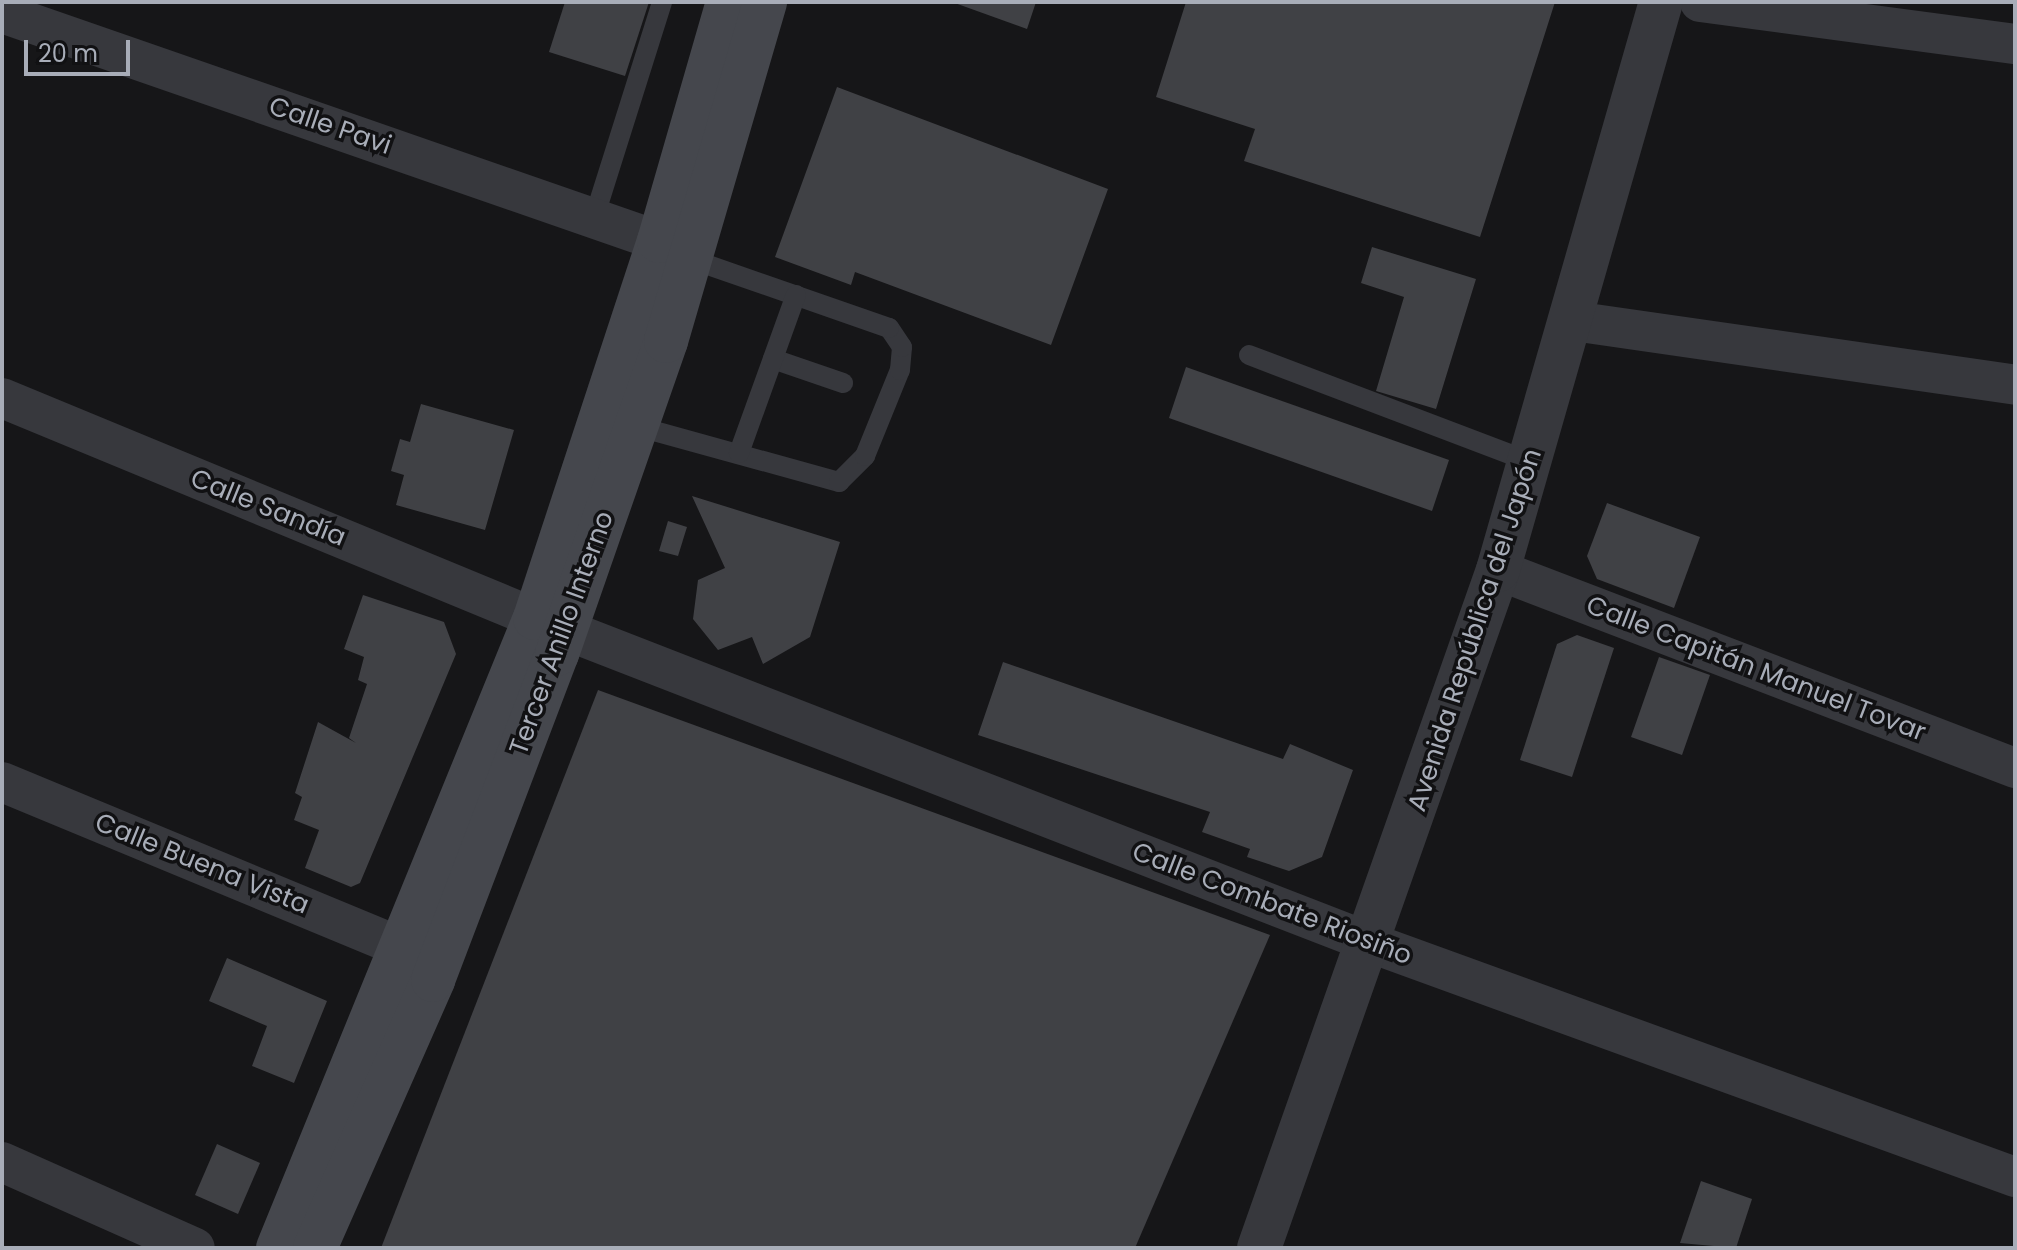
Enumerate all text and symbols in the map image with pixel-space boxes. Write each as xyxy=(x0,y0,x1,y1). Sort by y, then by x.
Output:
scale bar xyxy=(28,24,134,74)
text: 20 m xyxy=(38,37,98,70)
street label: Calle Pavi xyxy=(265,91,395,161)
street label: Avenida República del Japón xyxy=(1402,445,1548,815)
street label: Calle Sandía xyxy=(186,463,350,553)
street label: Tercer Anillo Interno xyxy=(503,507,621,759)
street label: Calle Capitán Manuel Tovar xyxy=(1582,590,1930,748)
street label: Calle Buena Vista xyxy=(90,807,314,921)
street label: Calle Combate Riosiño xyxy=(1128,836,1416,972)

